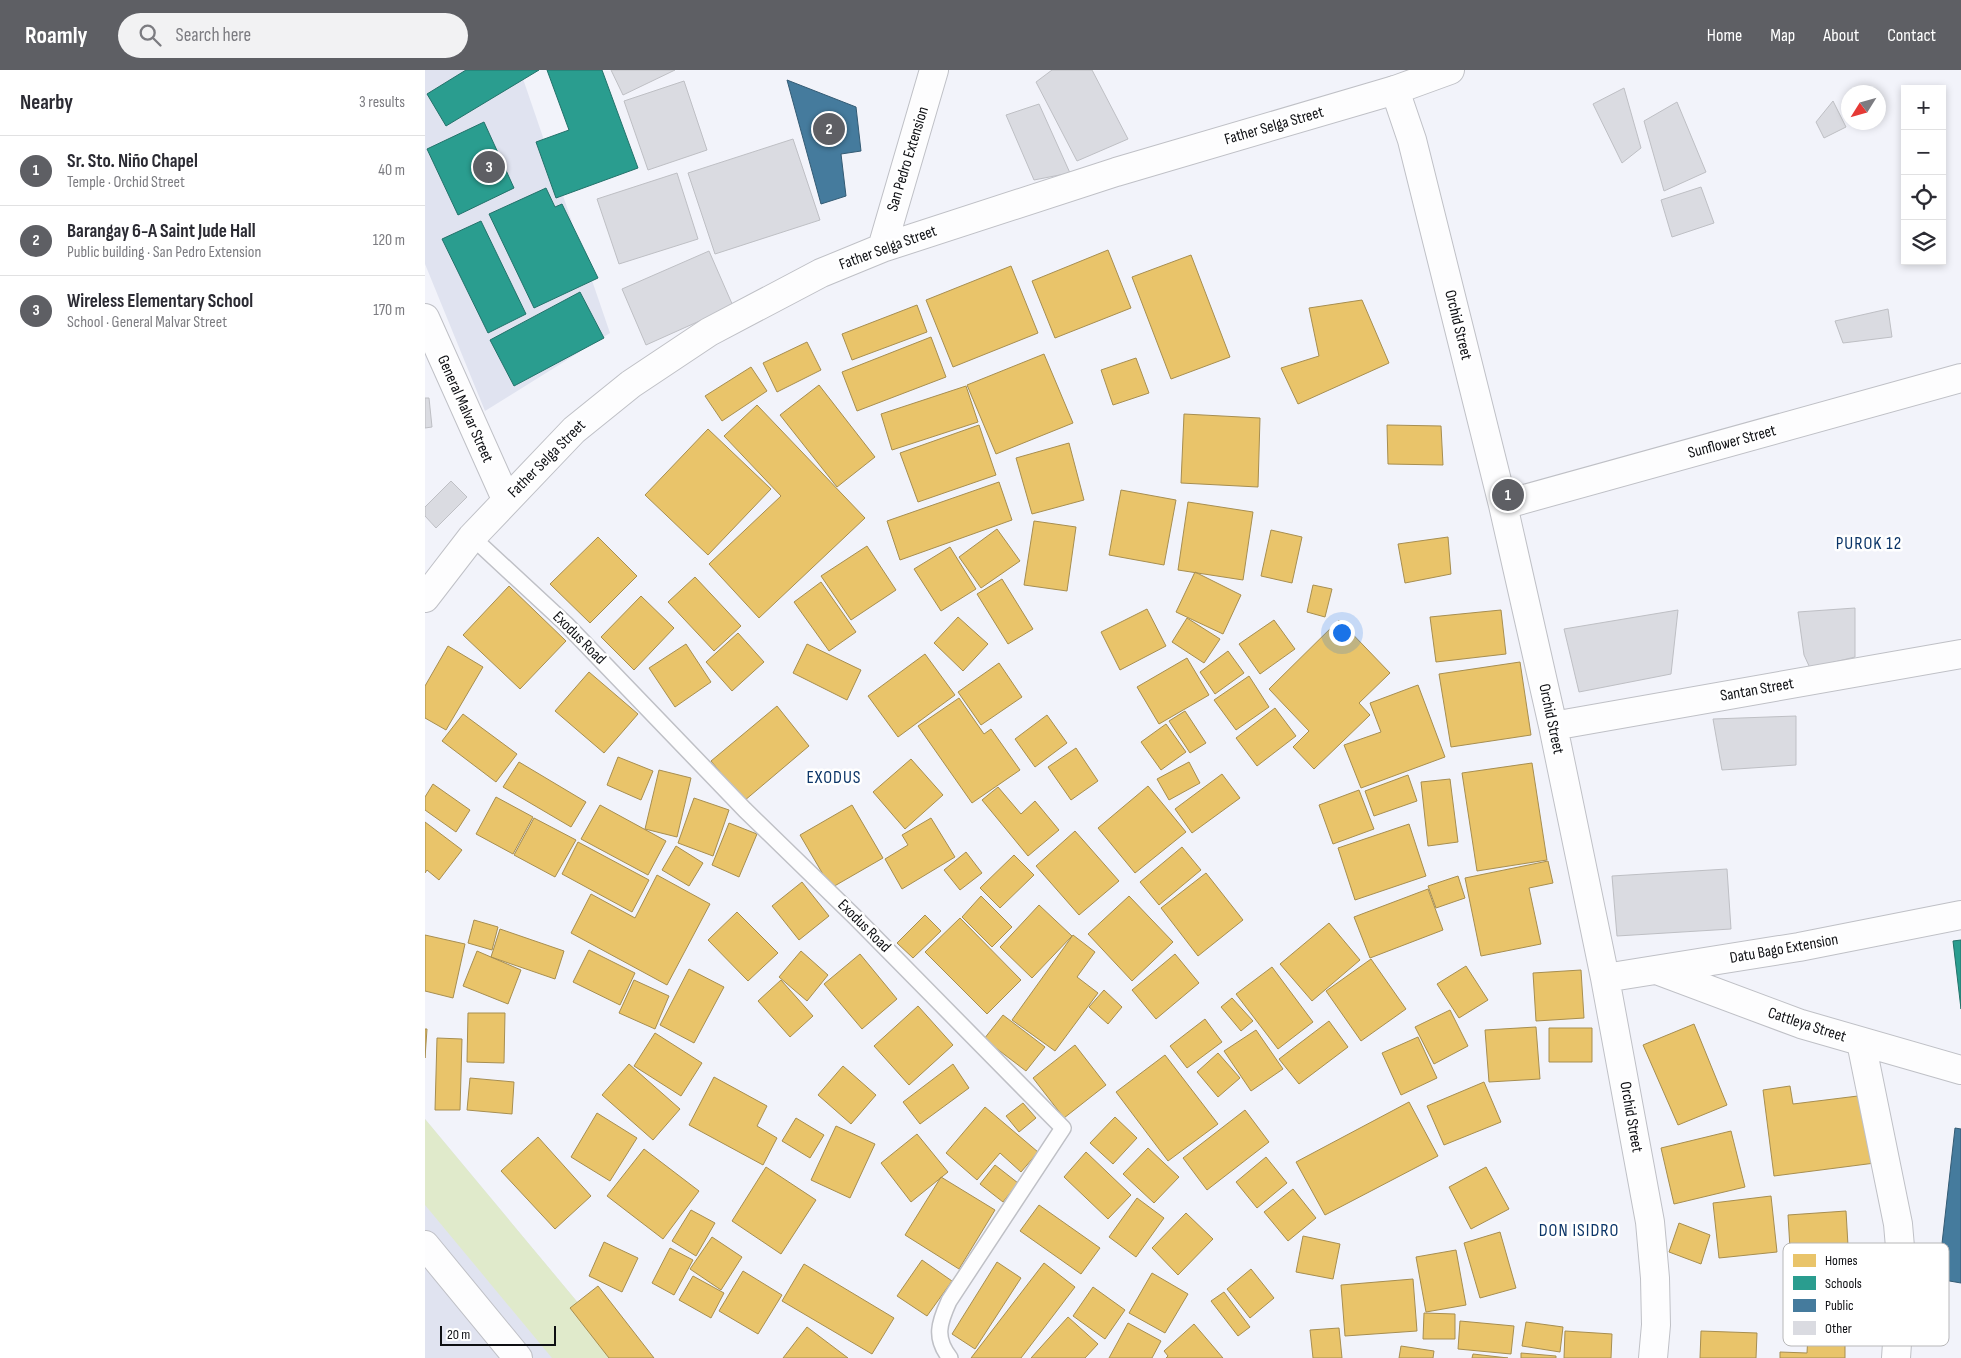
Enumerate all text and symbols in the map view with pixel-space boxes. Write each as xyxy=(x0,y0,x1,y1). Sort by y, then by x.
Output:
search box xyxy=(118,13,468,58)
text: Roamly xyxy=(25,21,88,50)
icon: search xyxy=(136,21,164,49)
text: Search here xyxy=(176,24,251,47)
text: Home xyxy=(1707,25,1742,46)
text: Map xyxy=(1770,25,1795,46)
text: About xyxy=(1823,25,1859,46)
text: Contact xyxy=(1887,25,1936,46)
north arrow xyxy=(1841,85,1886,130)
map controls xyxy=(1901,85,1946,265)
button: + xyxy=(1901,85,1946,130)
text: Nearby xyxy=(20,90,73,115)
text: 3 results xyxy=(359,93,405,112)
street label: Father Selga Street xyxy=(1222,103,1326,149)
street label: San Pedro Extension xyxy=(883,104,933,214)
pin: 2 xyxy=(813,110,845,148)
button: − xyxy=(1901,130,1946,175)
pin: 3 xyxy=(473,148,505,186)
text: Sr. Sto. Niño Chapel xyxy=(67,150,198,173)
text: 1 xyxy=(33,161,39,180)
text: 40 m xyxy=(378,161,405,180)
text: Temple · Orchid Street xyxy=(67,173,185,192)
button: locate xyxy=(1901,175,1946,220)
text: Barangay 6-A Saint Jude Hall xyxy=(67,220,256,243)
button: layers xyxy=(1901,220,1946,265)
street label: Father Selga Street xyxy=(837,222,939,274)
text: 2 xyxy=(32,231,40,250)
text: 120 m xyxy=(373,231,405,250)
text: Public building · San Pedro Extension xyxy=(67,243,261,262)
street label: Orchid Street xyxy=(1440,288,1476,362)
text: Wireless Elementary School xyxy=(67,290,253,313)
text: 3 xyxy=(32,301,40,320)
text: 170 m xyxy=(373,301,405,320)
text: School · General Malvar Street xyxy=(67,313,227,332)
street label: General Malvar Street xyxy=(433,352,497,466)
street label: Father Selga Street xyxy=(504,416,590,502)
street label: Sunflower Street xyxy=(1686,421,1778,463)
pin: 1 xyxy=(1492,476,1524,514)
district label: PUROK 12 xyxy=(1836,533,1902,554)
street label: Exodus Road xyxy=(549,608,609,668)
your location xyxy=(1329,620,1355,646)
street label: Santan Street xyxy=(1719,674,1795,706)
street label: Orchid Street xyxy=(1534,682,1568,756)
district label: EXODUS xyxy=(806,767,862,788)
street label: Exodus Road xyxy=(834,896,894,956)
street label: Datu Bago Extension xyxy=(1728,930,1840,968)
street label: Cattleya Street xyxy=(1766,1003,1849,1047)
street label: Orchid Street xyxy=(1615,1080,1647,1154)
district label: DON ISIDRO xyxy=(1539,1220,1619,1241)
legend xyxy=(1783,1243,1949,1346)
text: Homes xyxy=(1825,1252,1858,1269)
text: Schools xyxy=(1825,1275,1862,1292)
text: Public xyxy=(1825,1297,1854,1314)
text: Other xyxy=(1825,1320,1852,1337)
scale bar xyxy=(440,1323,556,1346)
text: 20 m xyxy=(447,1326,470,1343)

